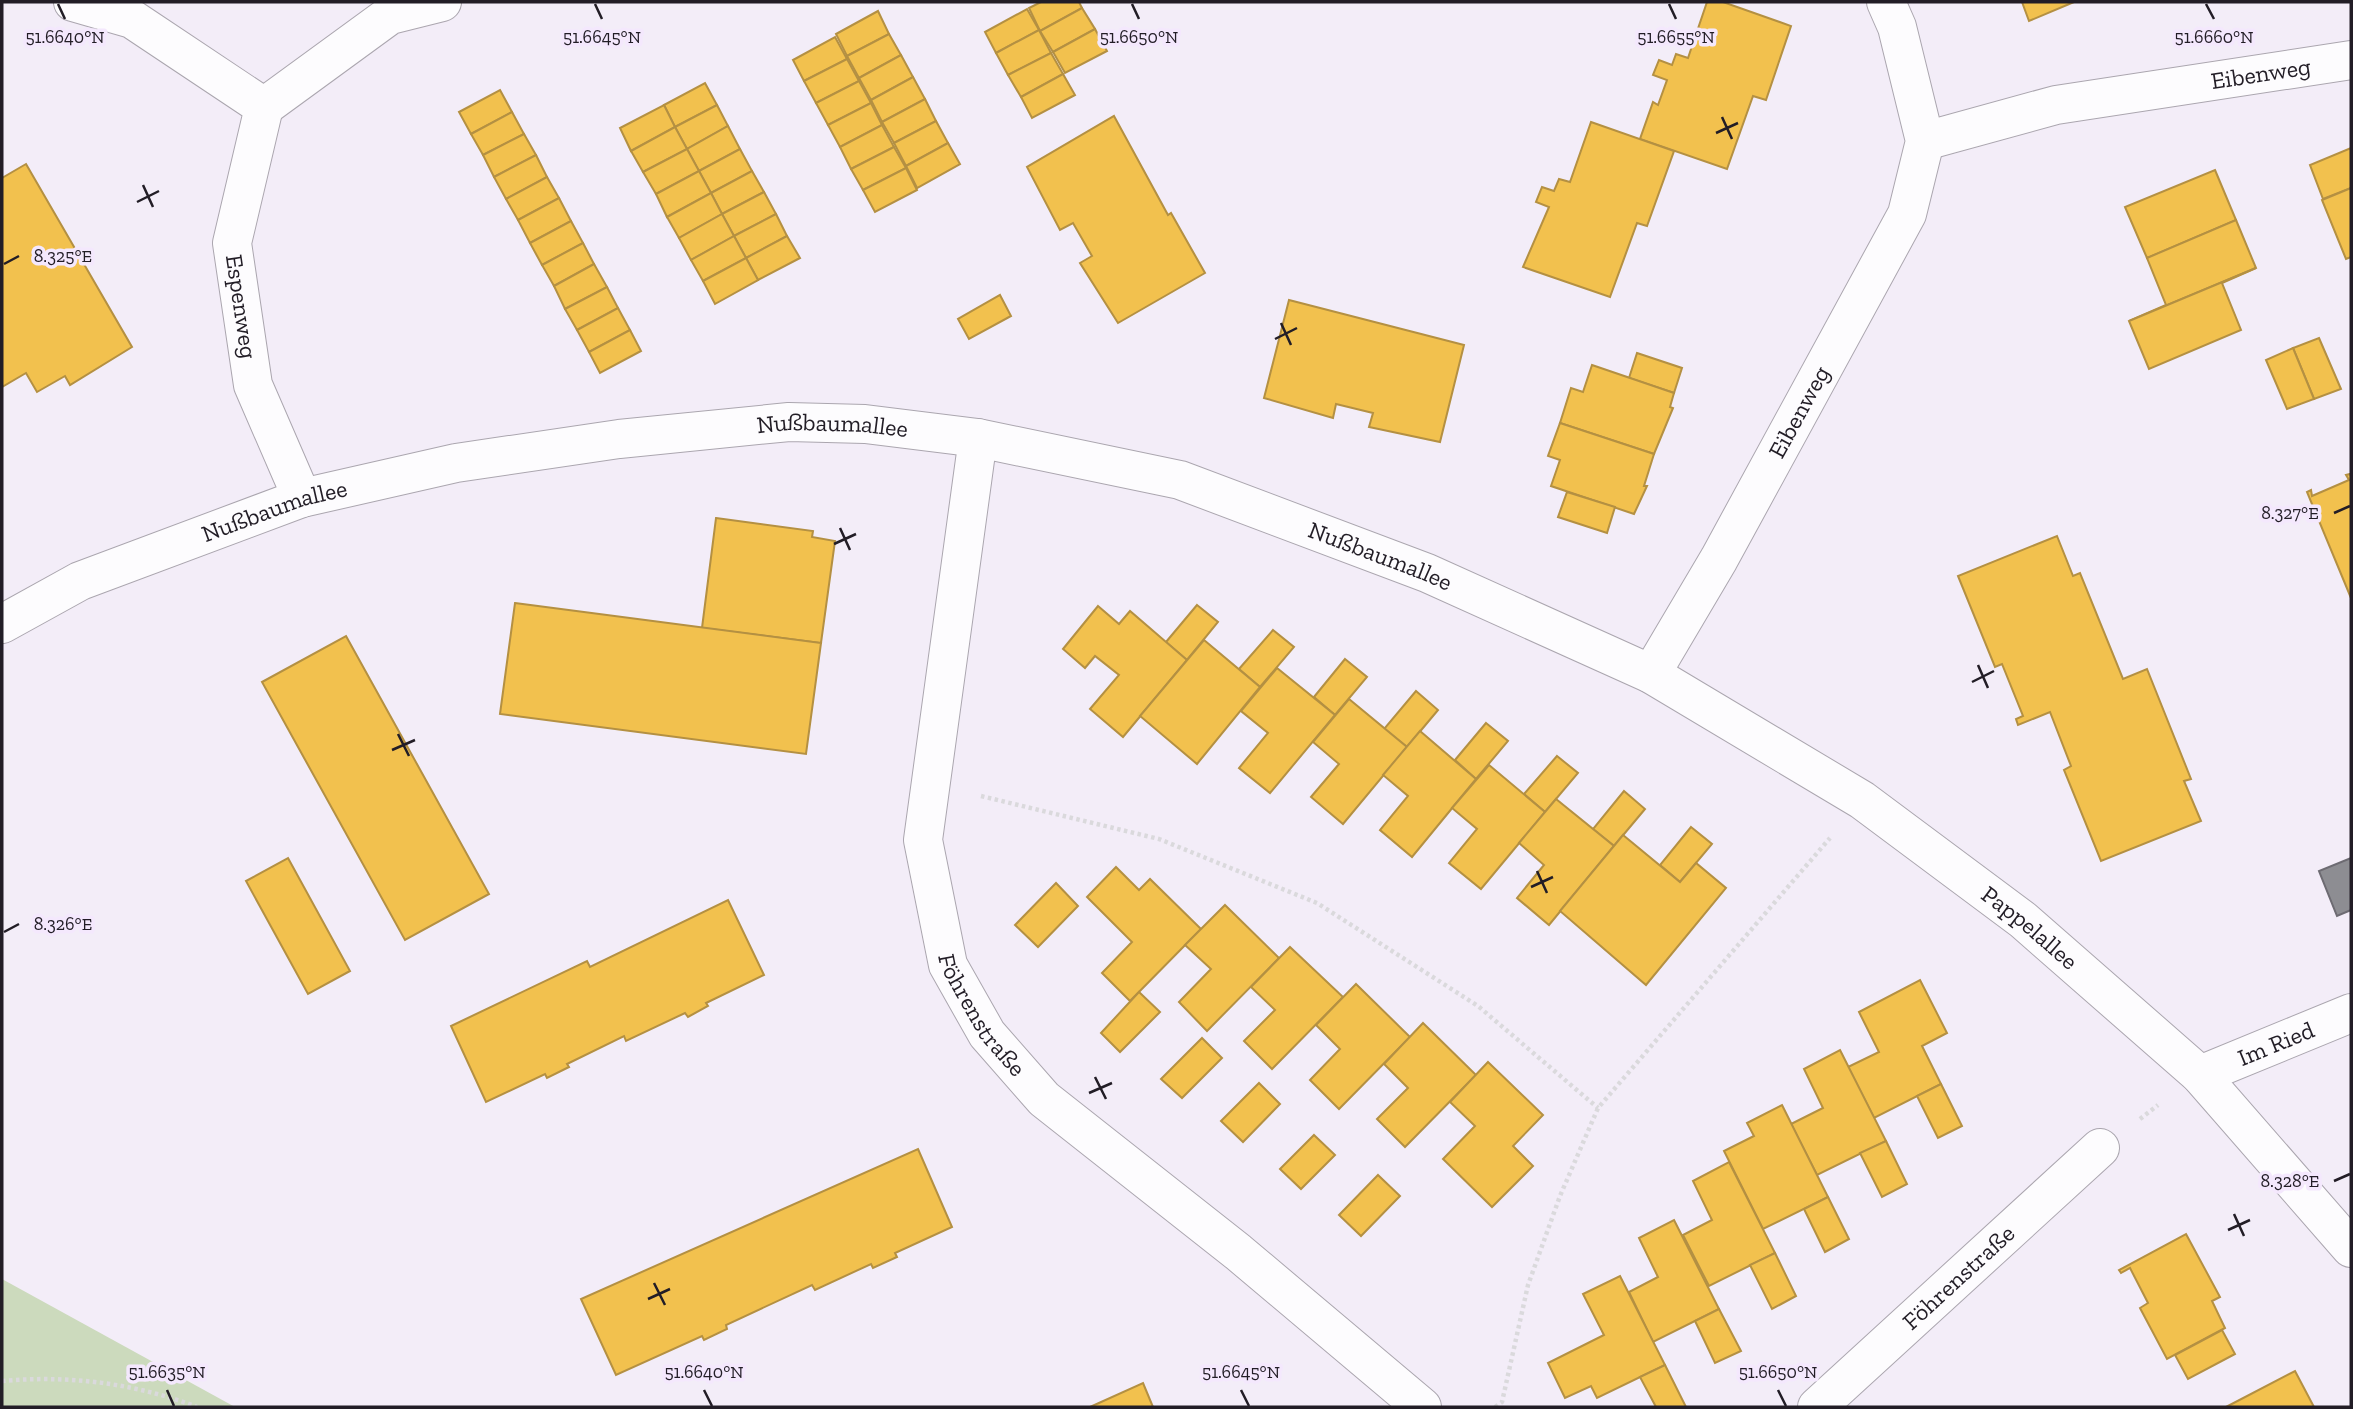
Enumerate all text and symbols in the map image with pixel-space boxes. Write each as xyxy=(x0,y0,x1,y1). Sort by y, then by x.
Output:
text: 51.6640°N xyxy=(25,26,105,48)
text: 51.6645°N xyxy=(563,26,641,48)
text: 51.6650°N xyxy=(1100,26,1178,48)
text: 51.6655°N xyxy=(1637,26,1715,48)
text: 51.6660°N xyxy=(2174,26,2254,48)
street label: Eibenweg xyxy=(2209,51,2313,95)
text: 8.325°E xyxy=(34,245,92,267)
street label: Espenweg xyxy=(220,252,264,361)
street label: Eibenweg xyxy=(1762,361,1836,463)
street label: Nußbaumallee xyxy=(755,407,910,443)
street label: Nußbaumallee xyxy=(197,473,350,548)
text: 8.327°E xyxy=(2261,502,2319,524)
street label: Nußbaumallee xyxy=(1304,515,1457,597)
street label: Pappelallee xyxy=(1976,879,2084,975)
text: 8.326°E xyxy=(34,913,92,935)
street label: Föhrenstraße xyxy=(932,951,1032,1082)
street label: Im Ried xyxy=(2233,1015,2318,1072)
text: 8.328°E xyxy=(2261,1170,2319,1192)
street label: Föhrenstraße xyxy=(1896,1218,2020,1336)
text: 51.6635°N xyxy=(128,1361,206,1383)
text: 51.6640°N xyxy=(664,1361,744,1383)
text: 51.6645°N xyxy=(1202,1361,1280,1383)
text: 51.6650°N xyxy=(1739,1361,1817,1383)

